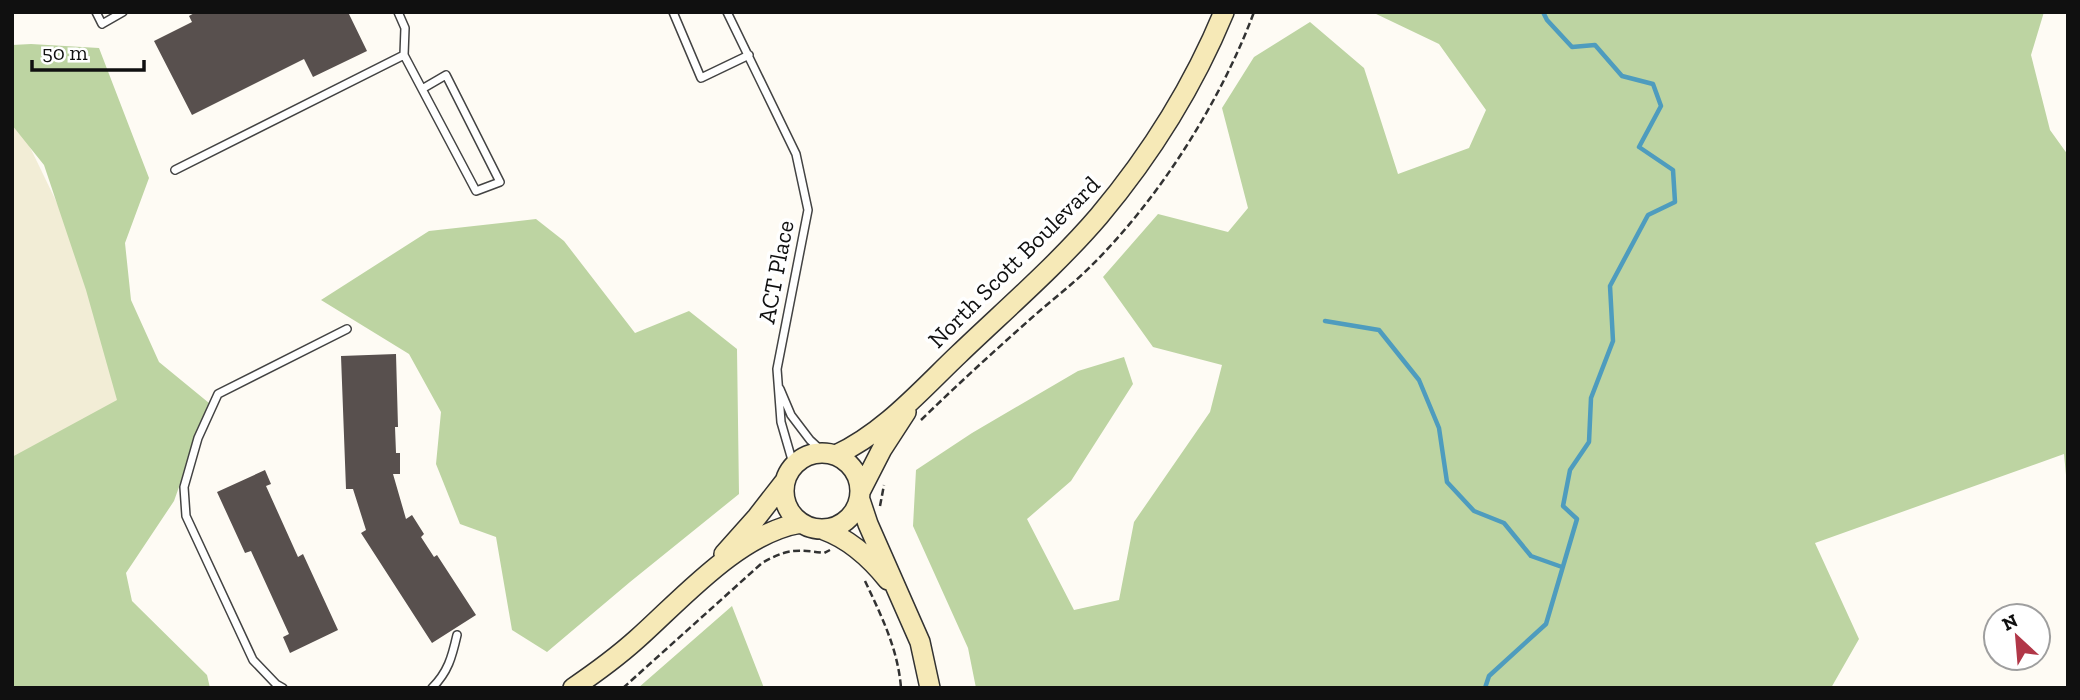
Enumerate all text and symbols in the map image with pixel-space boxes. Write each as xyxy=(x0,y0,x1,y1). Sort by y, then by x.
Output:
scale bar xyxy=(32,28,144,72)
text: 50 m xyxy=(42,40,88,65)
street label: North Scott Boulevard xyxy=(922,170,1106,354)
street label: ACT Place xyxy=(751,218,800,326)
north arrow xyxy=(1982,602,2052,672)
text: N xyxy=(1998,609,2021,636)

